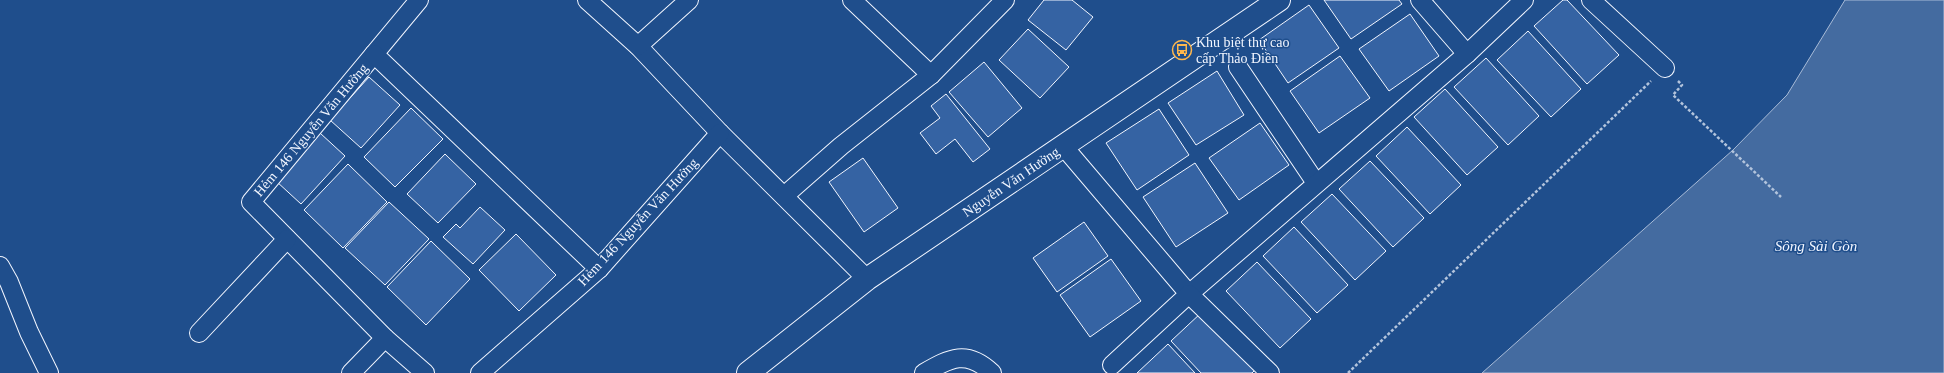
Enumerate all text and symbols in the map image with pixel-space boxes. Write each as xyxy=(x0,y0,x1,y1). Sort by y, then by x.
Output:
place label: Khu biệt thự cao cấp Thảo Điền xyxy=(1196,35,1290,66)
bus stop icon: Khu biệt thự cao cấp Thảo Điền xyxy=(1171,39,1193,61)
street label: Hẻm 146 Nguyễn Văn Hưởng xyxy=(251,61,371,199)
street label: Nguyễn Văn Hưởng xyxy=(960,144,1062,220)
street label: Hẻm 146 Nguyễn Văn Hưởng xyxy=(575,155,701,289)
water label: Sông Sài Gòn xyxy=(1775,238,1857,254)

